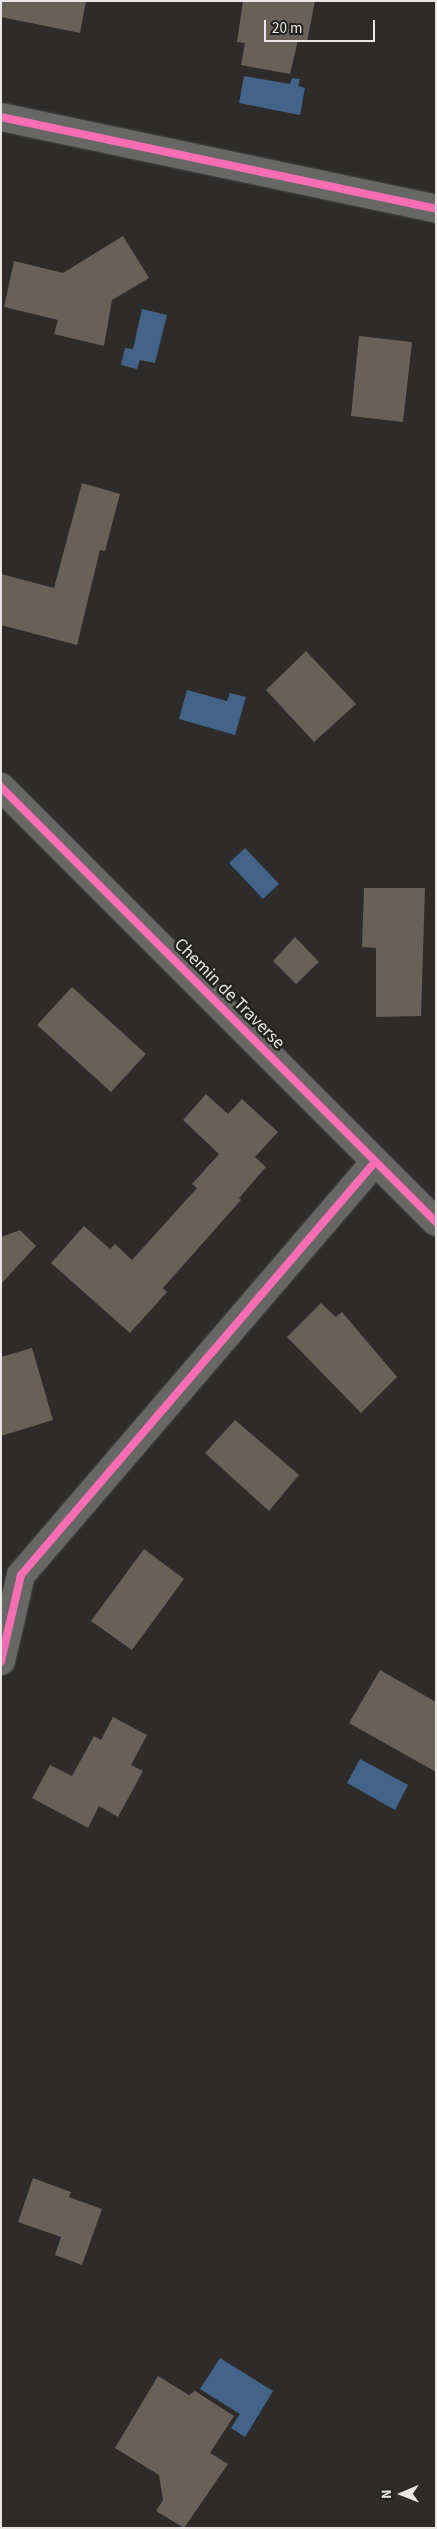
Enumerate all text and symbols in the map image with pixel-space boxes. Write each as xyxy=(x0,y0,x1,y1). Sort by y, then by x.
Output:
scale bar xyxy=(267,10,378,42)
text: 20 m xyxy=(272,18,302,39)
street label: Chemin de Traverse xyxy=(169,934,289,1054)
north arrow xyxy=(377,2469,427,2519)
text: N xyxy=(377,2489,397,2499)

